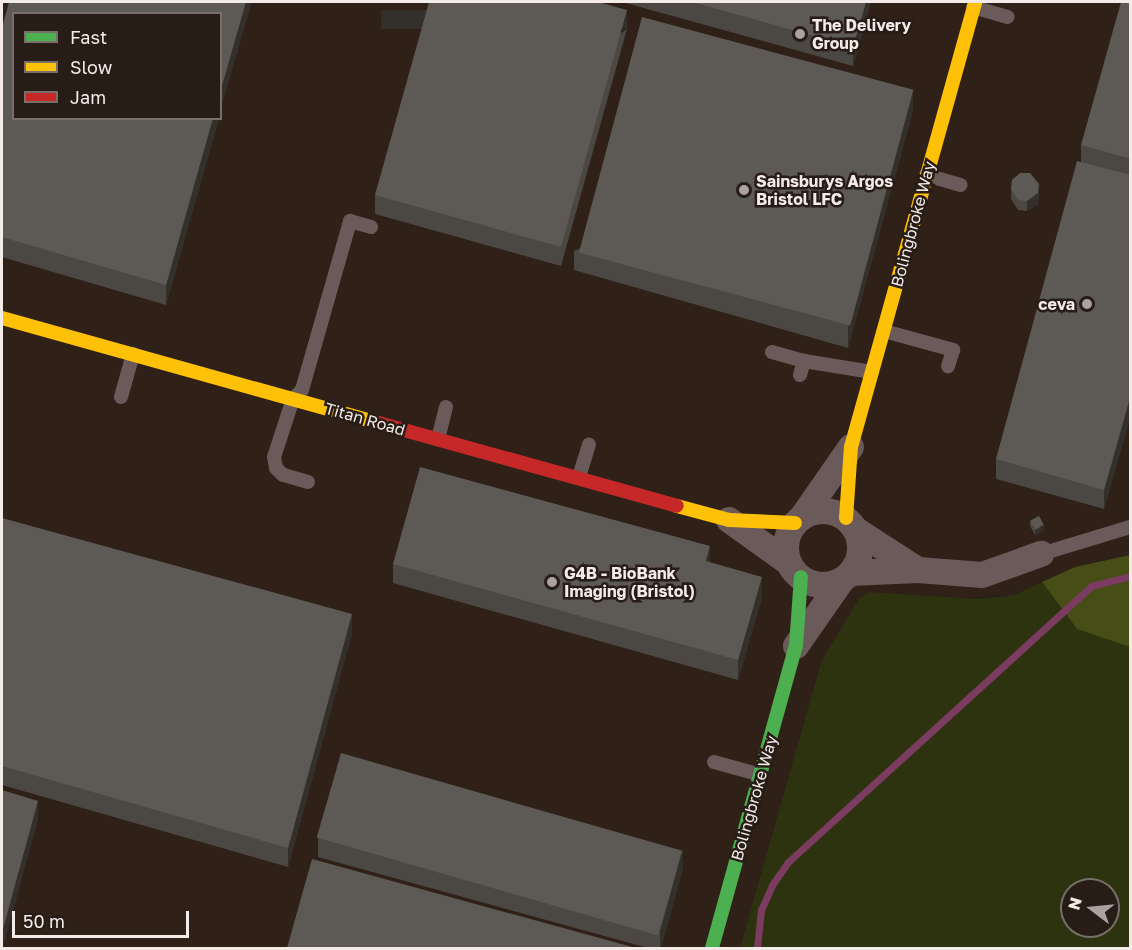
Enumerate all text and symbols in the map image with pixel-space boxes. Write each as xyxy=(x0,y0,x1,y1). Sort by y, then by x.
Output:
legend xyxy=(12,12,222,120)
place label: The Delivery Group xyxy=(812,15,911,53)
text: Fast xyxy=(70,26,107,48)
marker: The Delivery Group xyxy=(793,27,807,41)
text: Slow xyxy=(70,56,112,78)
text: Jam xyxy=(70,86,106,108)
street label: Bolingbroke Way xyxy=(887,159,939,289)
place label: Sainsburys Argos Bristol LFC xyxy=(756,171,893,209)
marker: Sainsburys Argos Bristol LFC xyxy=(737,183,751,197)
place label: ceva xyxy=(1038,294,1075,314)
marker: ceva xyxy=(1080,297,1094,311)
street label: Titan Road xyxy=(323,398,407,440)
place label: G4B - BioBank Imaging (Bristol) xyxy=(564,563,695,601)
marker: G4B - BioBank Imaging (Bristol) xyxy=(545,575,559,589)
street label: Bolingbroke Way xyxy=(727,733,781,863)
north arrow xyxy=(1060,878,1120,938)
text: N xyxy=(1063,895,1086,912)
scale bar xyxy=(15,899,192,937)
text: 50 m xyxy=(23,910,65,932)

